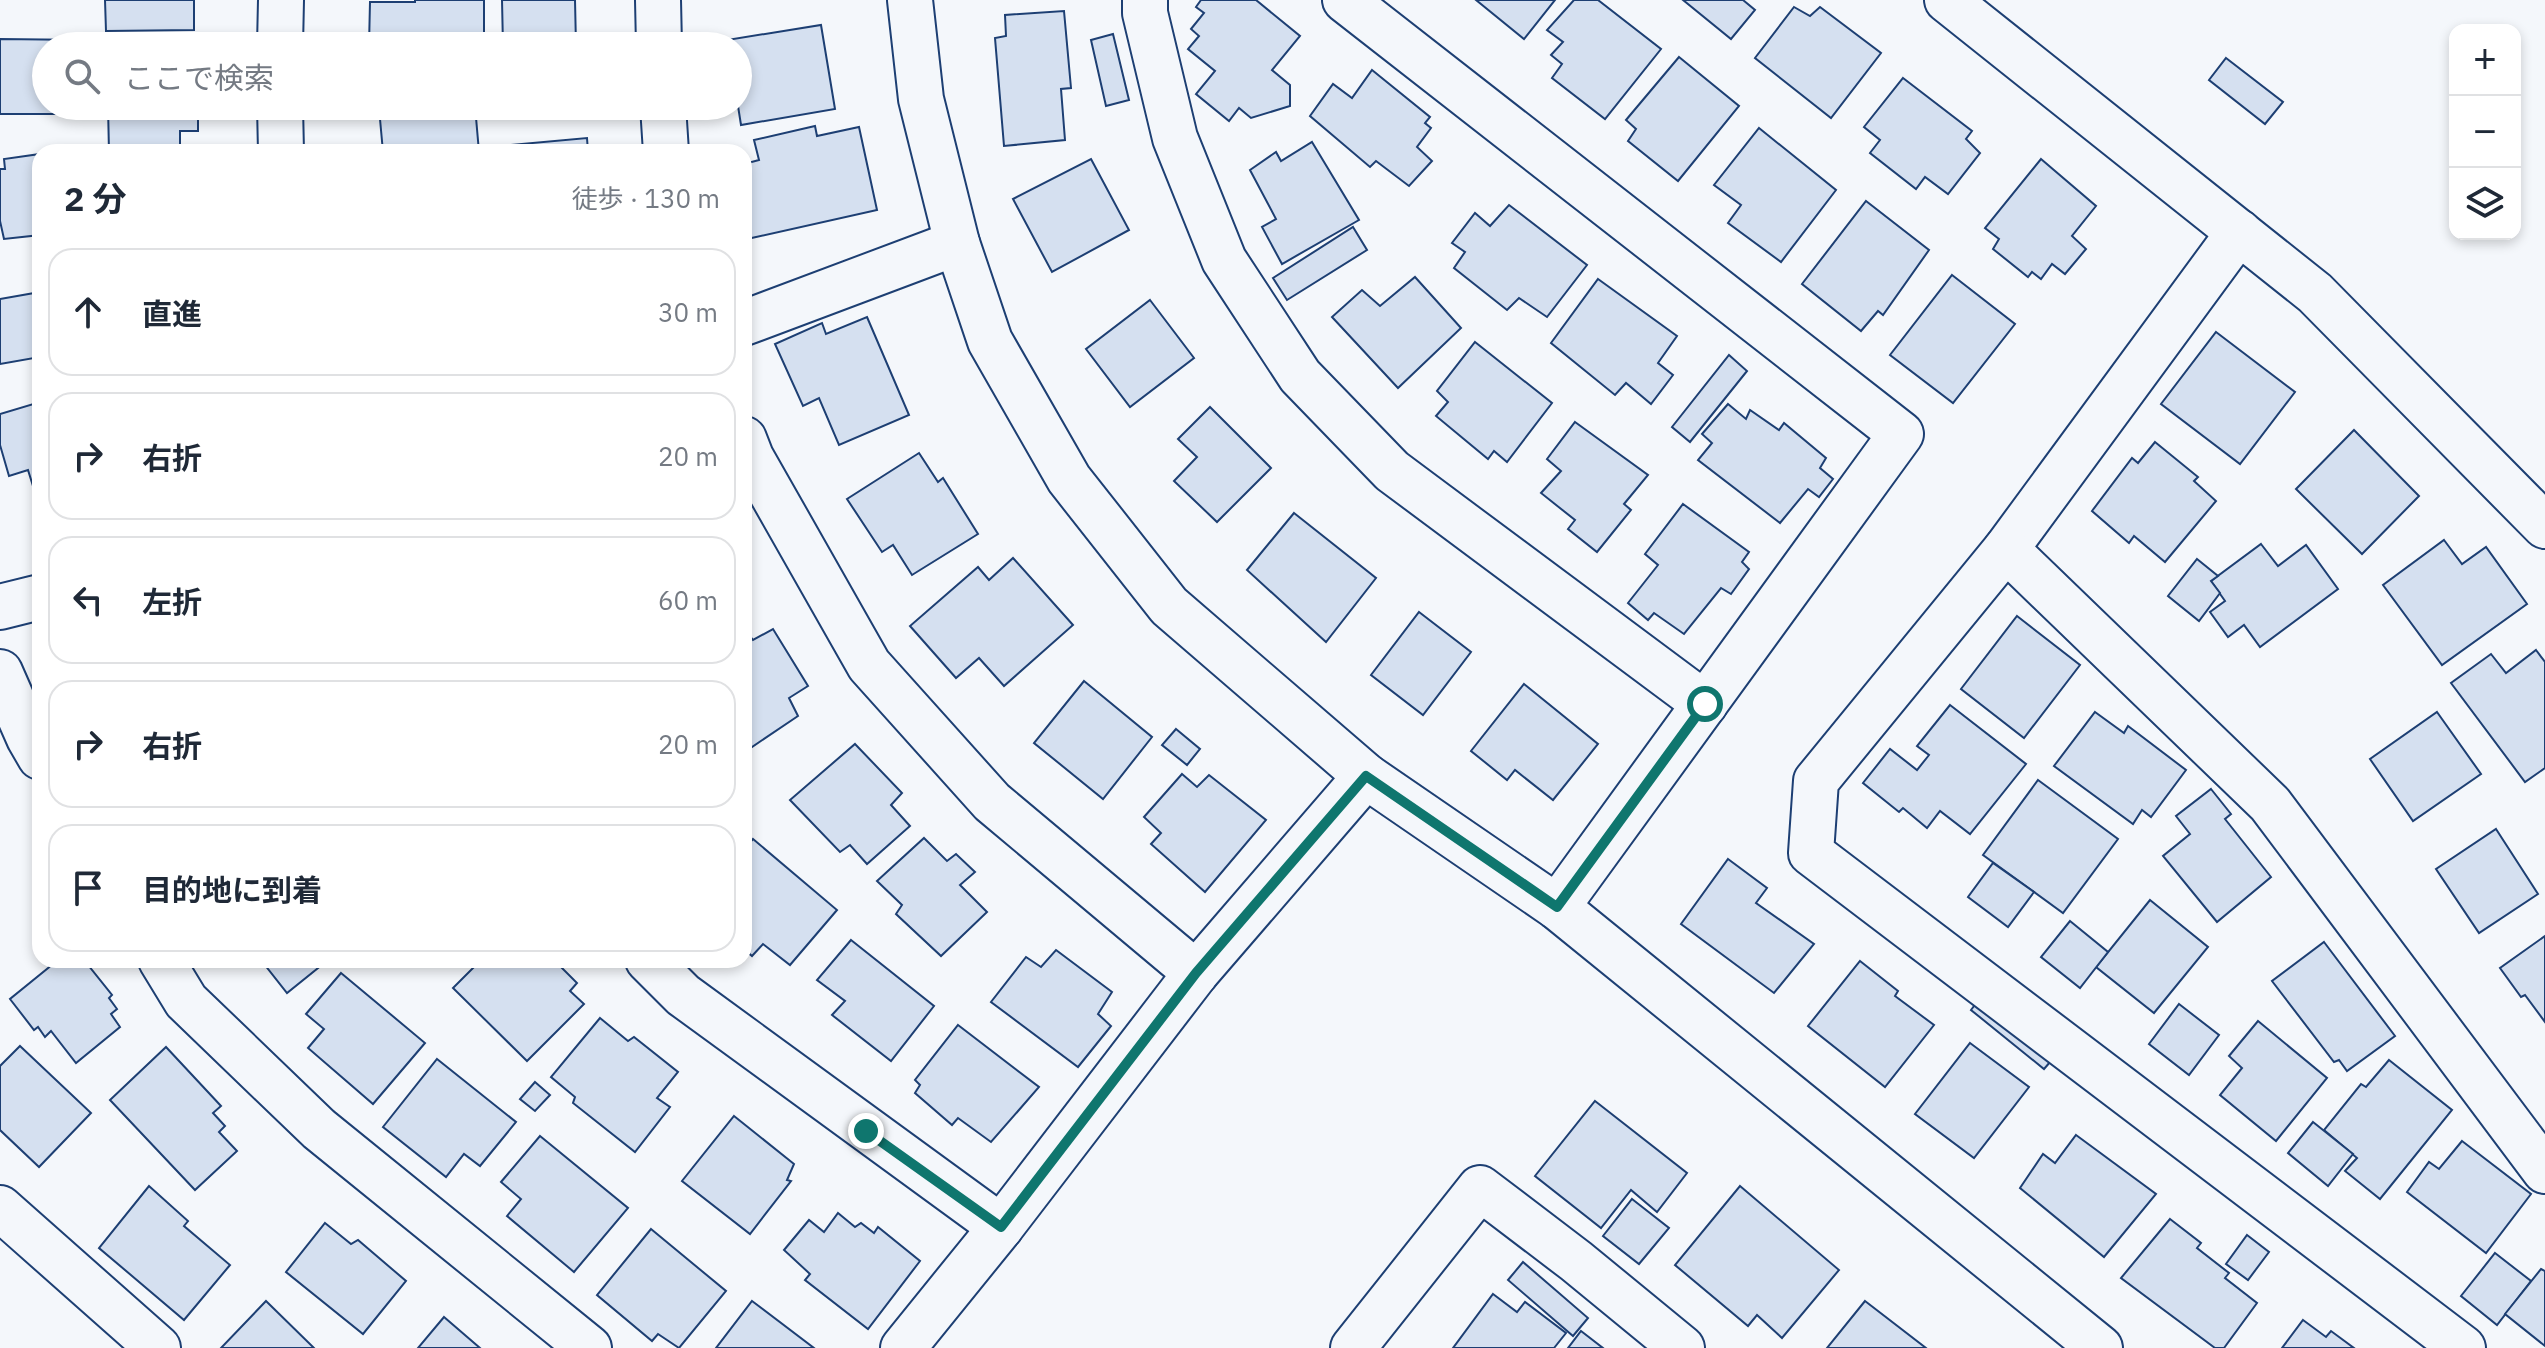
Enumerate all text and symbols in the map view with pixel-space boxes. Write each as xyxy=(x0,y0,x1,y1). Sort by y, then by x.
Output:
map controls xyxy=(2449,24,2521,240)
button: + xyxy=(2449,24,2521,96)
search box xyxy=(32,32,752,120)
icon: search xyxy=(60,54,104,98)
text: ここで検索 xyxy=(124,58,274,97)
button: − xyxy=(2449,96,2521,168)
button: layers xyxy=(2449,168,2521,240)
text: 2 分 xyxy=(64,176,126,220)
text: 徒歩 · 130 m xyxy=(572,181,720,215)
icon: ahead xyxy=(66,290,110,334)
text: 直進 xyxy=(142,294,202,333)
text: 30 m xyxy=(658,295,718,329)
icon: right xyxy=(66,434,110,478)
text: 右折 xyxy=(142,438,202,477)
text: 20 m xyxy=(658,439,718,473)
icon: left xyxy=(66,578,110,622)
text: 左折 xyxy=(142,582,202,621)
text: 60 m xyxy=(658,583,718,617)
route start xyxy=(1687,686,1723,722)
icon: right xyxy=(66,722,110,766)
text: 右折 xyxy=(142,726,202,765)
text: 20 m xyxy=(658,727,718,761)
icon: arrive xyxy=(66,866,110,910)
text: 目的地に到着 xyxy=(142,870,322,909)
route end xyxy=(848,1113,884,1149)

